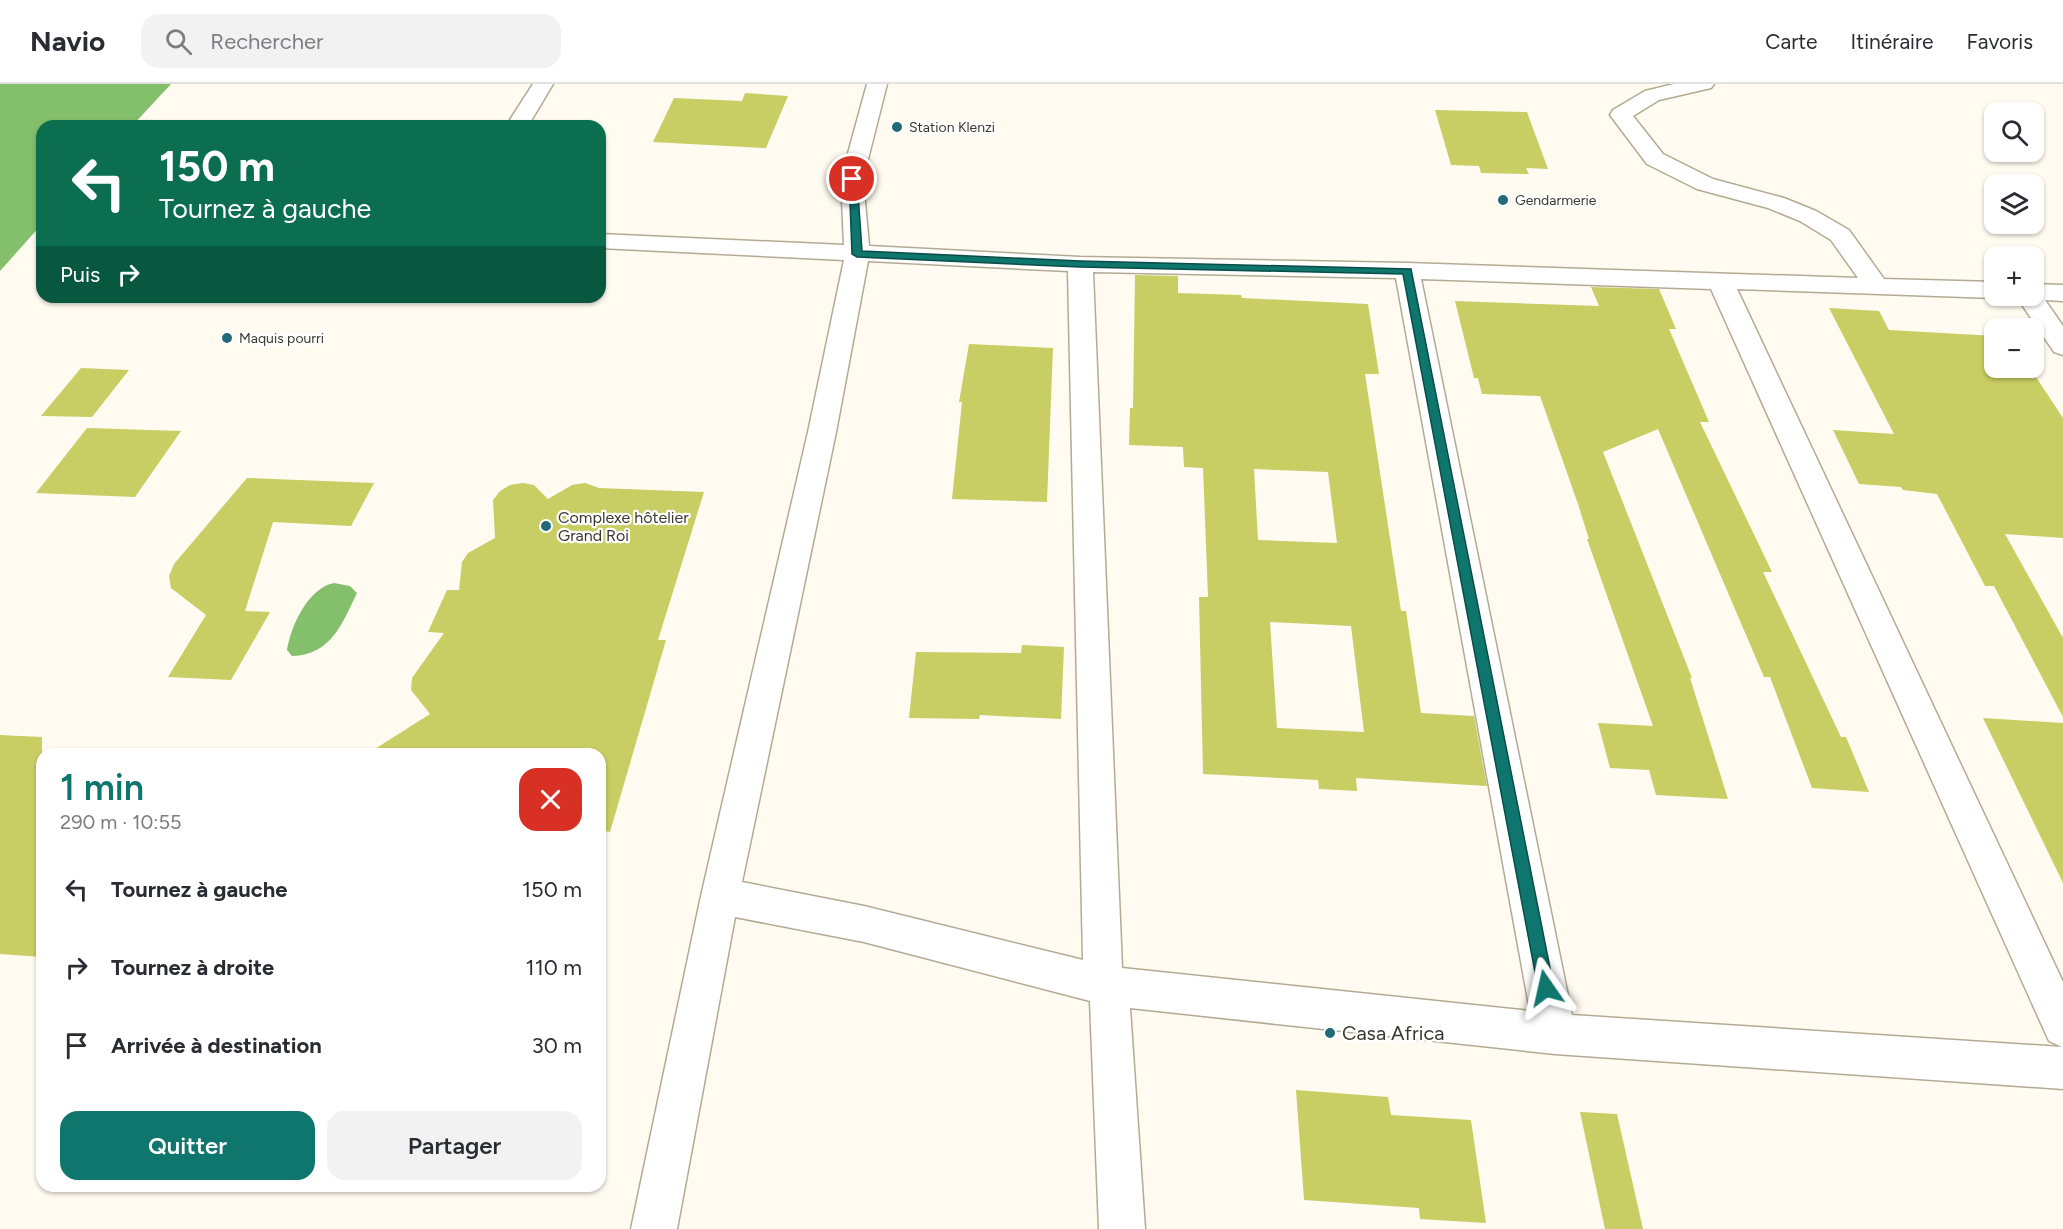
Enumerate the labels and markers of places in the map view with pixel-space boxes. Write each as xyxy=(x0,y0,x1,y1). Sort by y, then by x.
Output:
place label: Station Klenzi xyxy=(909,119,995,136)
marker: Station Klenzi xyxy=(890,120,904,134)
pin xyxy=(826,153,877,204)
place label: Gendarmerie xyxy=(1515,192,1597,209)
marker: Gendarmerie xyxy=(1496,193,1510,207)
place label: Maquis pourri xyxy=(239,330,324,347)
marker: Maquis pourri xyxy=(220,331,234,345)
place label: Complexe hôtelier Grand Roi xyxy=(558,508,689,545)
marker: Complexe hôtelier Grand Roi xyxy=(539,519,553,533)
place label: Casa Africa xyxy=(1342,1021,1444,1045)
marker: Casa Africa xyxy=(1323,1026,1337,1040)

